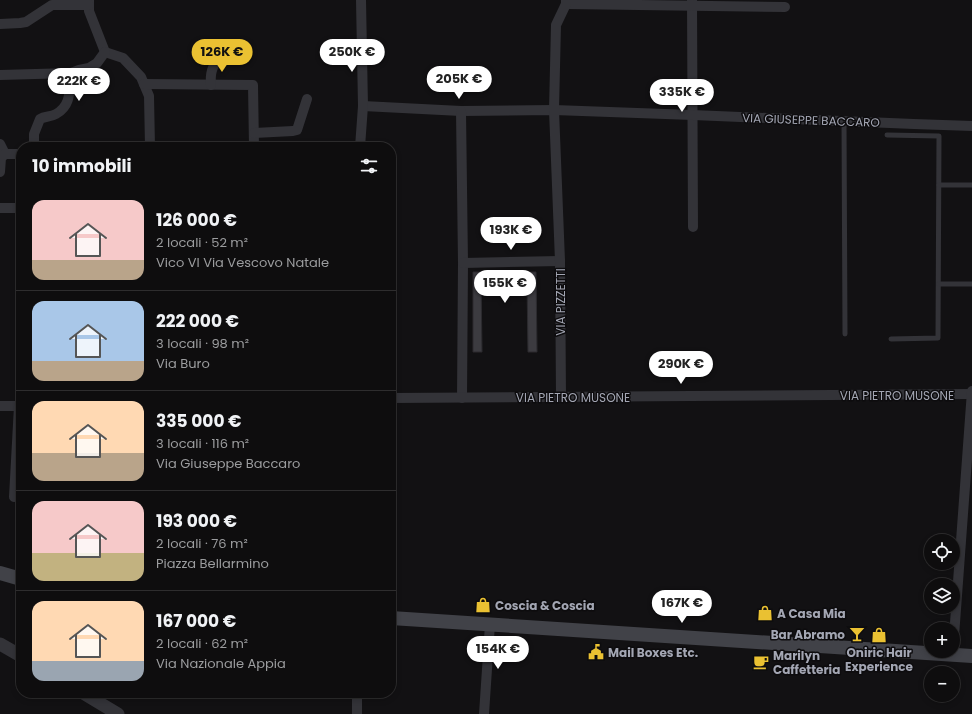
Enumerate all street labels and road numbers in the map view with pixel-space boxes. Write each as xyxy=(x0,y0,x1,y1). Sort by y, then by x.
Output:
street label: VIA GIUSEPPE BACCARO xyxy=(742,109,880,131)
street label: VIA PIZZETTI xyxy=(552,268,569,336)
street label: VIA PIETRO MUSONE xyxy=(840,387,954,404)
street label: VIA PIETRO MUSONE xyxy=(516,389,630,406)

